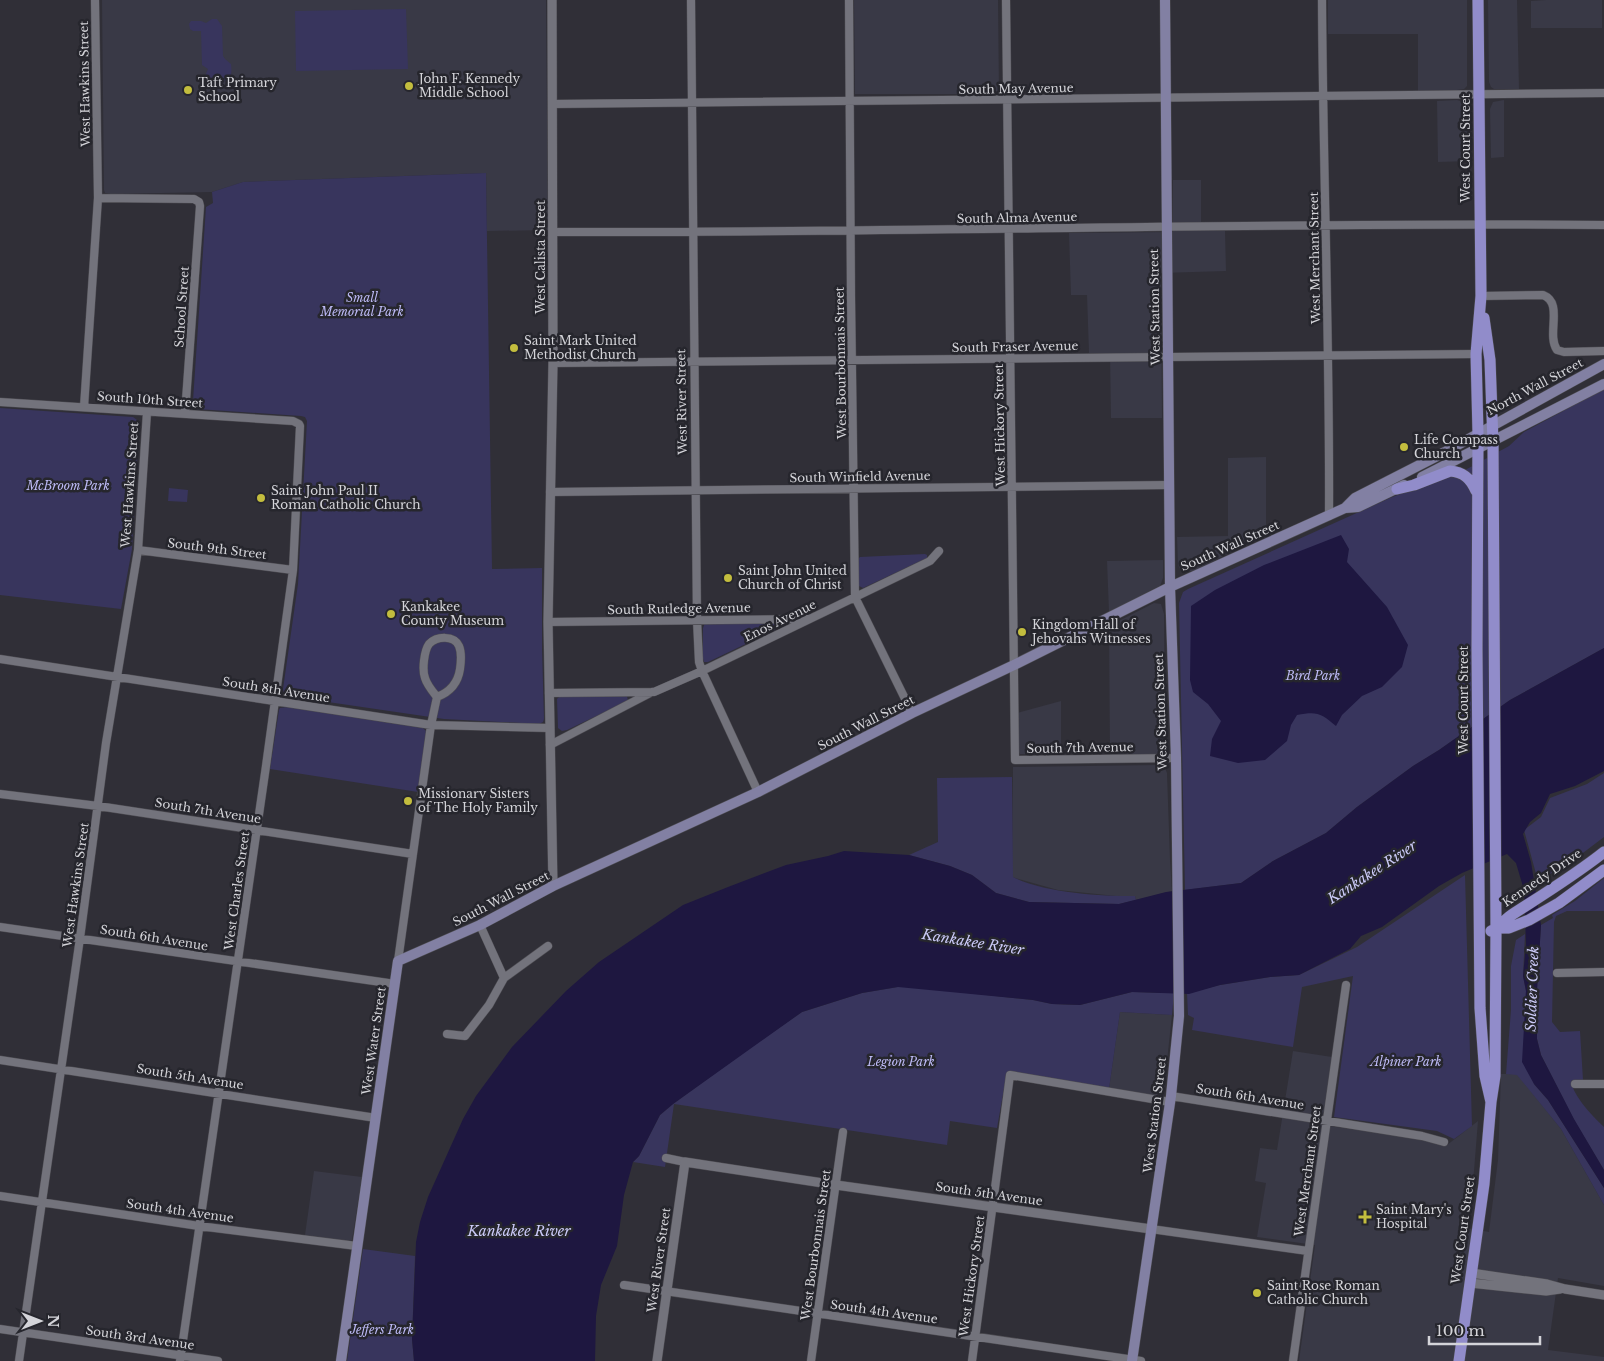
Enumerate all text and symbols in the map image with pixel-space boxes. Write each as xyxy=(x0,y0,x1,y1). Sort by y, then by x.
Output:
street label: West Hawkins Street xyxy=(76,20,93,148)
place label: John F. Kennedy Middle School xyxy=(417,71,520,100)
place label: Taft Primary School xyxy=(198,75,277,104)
marker: John F. Kennedy Middle School xyxy=(403,80,415,92)
street label: South May Avenue xyxy=(958,80,1074,97)
marker: Taft Primary School xyxy=(182,84,194,96)
street label: West Court Street xyxy=(1458,93,1473,203)
street label: West Merchant Street xyxy=(1306,191,1323,325)
street label: West Calista Street xyxy=(533,200,548,315)
street label: South Alma Avenue xyxy=(957,209,1078,226)
street label: West Station Street xyxy=(1146,248,1163,366)
street label: School Street xyxy=(171,265,192,348)
street label: West Bourbonnais Street xyxy=(832,286,849,440)
park label: Small Memorial Park xyxy=(319,290,404,319)
place label: Saint Mark United Methodist Church xyxy=(524,333,637,362)
street label: South Fraser Avenue xyxy=(952,338,1079,355)
marker: Saint Mark United Methodist Church xyxy=(508,342,520,354)
street label: West River Street xyxy=(673,348,690,456)
street label: North Wall Street xyxy=(1484,355,1586,418)
street label: West Hickory Street xyxy=(991,363,1008,487)
street label: South 10th Street xyxy=(97,388,204,411)
street label: West Hawkins Street xyxy=(118,421,141,549)
place label: Life Compass Church xyxy=(1414,432,1498,461)
marker: Life Compass Church xyxy=(1398,441,1410,453)
street label: South Winfield Avenue xyxy=(789,468,931,485)
park label: McBroom Park xyxy=(25,478,110,493)
place label: Saint John Paul II Roman Catholic Church xyxy=(271,483,420,512)
marker: Saint John Paul II Roman Catholic Church xyxy=(255,492,267,504)
street label: South Wall Street xyxy=(1178,517,1282,574)
street label: South 9th Street xyxy=(167,535,268,562)
place label: Saint John United Church of Christ xyxy=(738,563,847,592)
marker: Saint John United Church of Christ xyxy=(722,572,734,584)
street label: Enos Avenue xyxy=(741,596,819,645)
place label: Kankakee County Museum xyxy=(401,599,504,628)
street label: South Rutledge Avenue xyxy=(607,600,751,617)
marker: Kankakee County Museum xyxy=(385,608,397,620)
place label: Kingdom Hall of Jehovahs Witnesses xyxy=(1030,617,1151,646)
marker: Kingdom Hall of Jehovahs Witnesses xyxy=(1016,626,1028,638)
street label: West Court Street xyxy=(1456,645,1471,755)
street label: West Station Street xyxy=(1151,653,1170,772)
park label: Bird Park xyxy=(1285,668,1340,683)
street label: South 8th Avenue xyxy=(221,674,331,705)
street label: South Wall Street xyxy=(815,692,917,753)
street label: South 7th Avenue xyxy=(1026,739,1134,756)
place label: Missionary Sisters of The Holy Family xyxy=(418,786,538,815)
street label: South 7th Avenue xyxy=(154,795,262,826)
marker: Missionary Sisters of The Holy Family xyxy=(402,795,414,807)
street label: West Hawkins Street xyxy=(59,821,92,949)
street label: West Charles Street xyxy=(221,830,252,952)
water label: Kankakee River xyxy=(1323,836,1421,908)
street label: Kennedy Drive xyxy=(1499,845,1584,910)
street label: South Wall Street xyxy=(450,868,552,929)
street label: South 6th Avenue xyxy=(99,922,209,953)
water label: Kankakee River xyxy=(920,925,1026,959)
water label: Soldier Creek xyxy=(1522,946,1542,1032)
street label: West Water Street xyxy=(358,985,389,1097)
park label: Legion Park xyxy=(866,1054,935,1069)
park label: Alpiner Park xyxy=(1368,1054,1442,1069)
street label: West Station Street xyxy=(1140,1056,1169,1175)
street label: South 5th Avenue xyxy=(136,1061,245,1092)
street label: South 6th Avenue xyxy=(1195,1081,1305,1112)
street label: West Merchant Street xyxy=(1291,1104,1324,1239)
street label: West Bourbonnais Street xyxy=(797,1168,834,1322)
street label: West Court Street xyxy=(1447,1175,1478,1286)
street label: South 5th Avenue xyxy=(934,1179,1044,1208)
street label: South 4th Avenue xyxy=(125,1196,235,1225)
place label: Saint Mary's Hospital xyxy=(1376,1202,1452,1231)
street label: West River Street xyxy=(644,1206,673,1314)
marker: Saint Mary's Hospital xyxy=(1358,1210,1372,1224)
street label: West Hickory Street xyxy=(955,1214,988,1339)
water label: Kankakee River xyxy=(466,1222,571,1240)
place label: Saint Rose Roman Catholic Church xyxy=(1267,1278,1380,1307)
marker: Saint Rose Roman Catholic Church xyxy=(1251,1287,1263,1299)
north arrow xyxy=(15,1296,65,1346)
street label: South 4th Avenue xyxy=(829,1297,939,1326)
text: N xyxy=(44,1314,62,1328)
scale bar xyxy=(1429,1314,1540,1346)
text: 100 m xyxy=(1436,1321,1485,1340)
street label: South 3rd Avenue xyxy=(85,1322,196,1353)
park label: Jeffers Park xyxy=(349,1322,414,1337)

